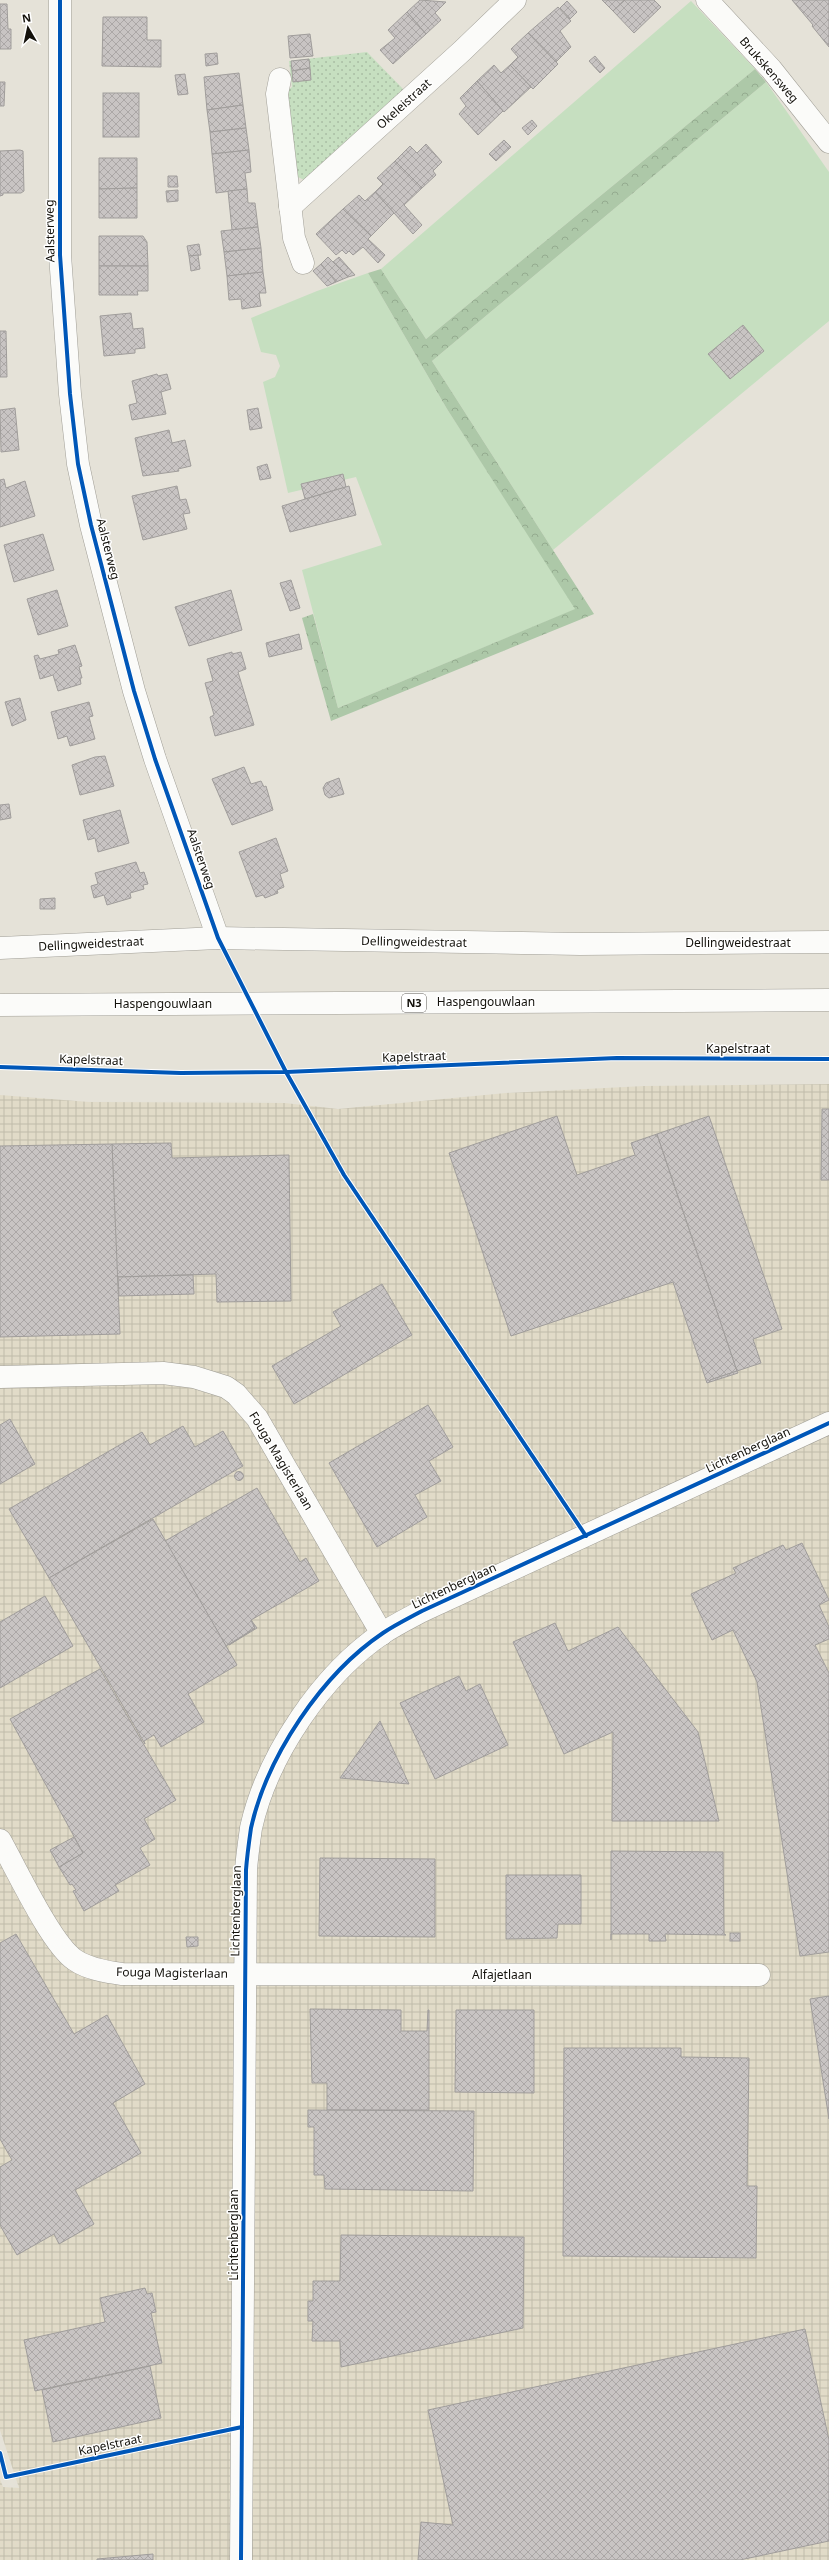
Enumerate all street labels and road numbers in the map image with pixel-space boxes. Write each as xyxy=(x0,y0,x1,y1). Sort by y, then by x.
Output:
street label: Brukskensweg xyxy=(736,33,803,106)
street label: Okeleistraat xyxy=(373,74,435,133)
street label: Aalsterweg xyxy=(40,199,59,263)
street label: Aalsterweg xyxy=(93,516,124,581)
street label: Aalsterweg xyxy=(183,826,220,891)
street label: Dellingweidestraat xyxy=(38,932,145,955)
street label: Dellingweidestraat xyxy=(361,932,468,951)
street label: Dellingweidestraat xyxy=(685,934,791,951)
street label: Haspengouwlaan xyxy=(437,993,535,1010)
road number: N3 xyxy=(402,994,426,1012)
street label: Haspengouwlaan xyxy=(114,995,212,1012)
street label: Kapelstraat xyxy=(706,1040,771,1057)
street label: Kapelstraat xyxy=(382,1047,447,1066)
street label: Kapelstraat xyxy=(59,1050,124,1069)
street label: Fouga Magisterlaan xyxy=(245,1408,318,1513)
street label: Lichtenberglaan xyxy=(703,1423,793,1477)
street label: Lichtenberglaan xyxy=(409,1559,499,1613)
street label: Lichtenberglaan xyxy=(226,1865,245,1957)
street label: Fouga Magisterlaan xyxy=(116,1963,228,1982)
street label: Alfajetlaan xyxy=(472,1966,532,1983)
street label: Lichtenberglaan xyxy=(225,2189,242,2281)
street label: Kapelstraat xyxy=(77,2429,144,2459)

